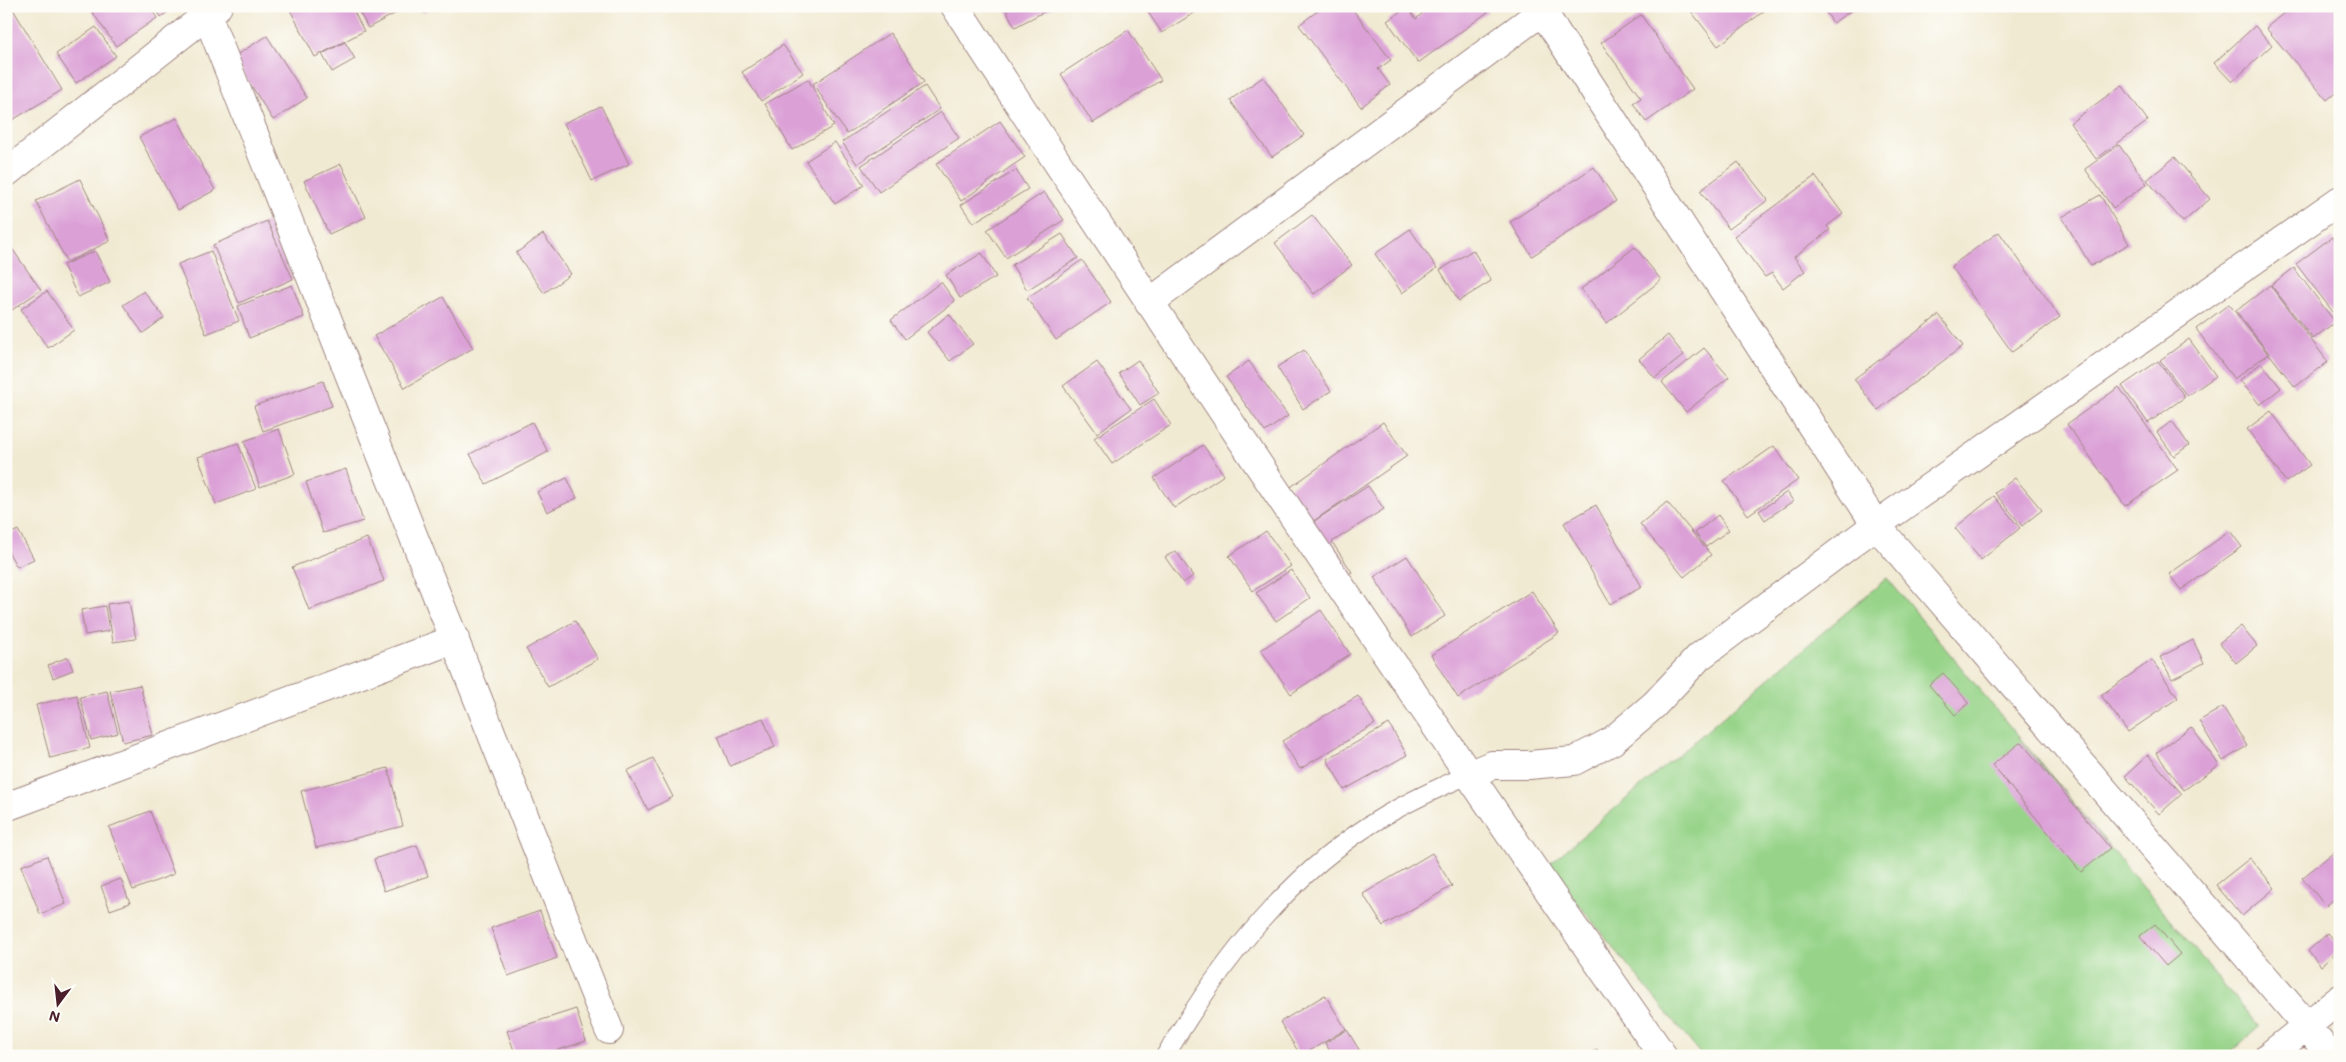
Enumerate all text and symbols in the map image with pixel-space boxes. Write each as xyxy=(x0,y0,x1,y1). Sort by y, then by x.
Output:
north arrow xyxy=(32,980,82,1030)
text: N xyxy=(47,1006,62,1028)

